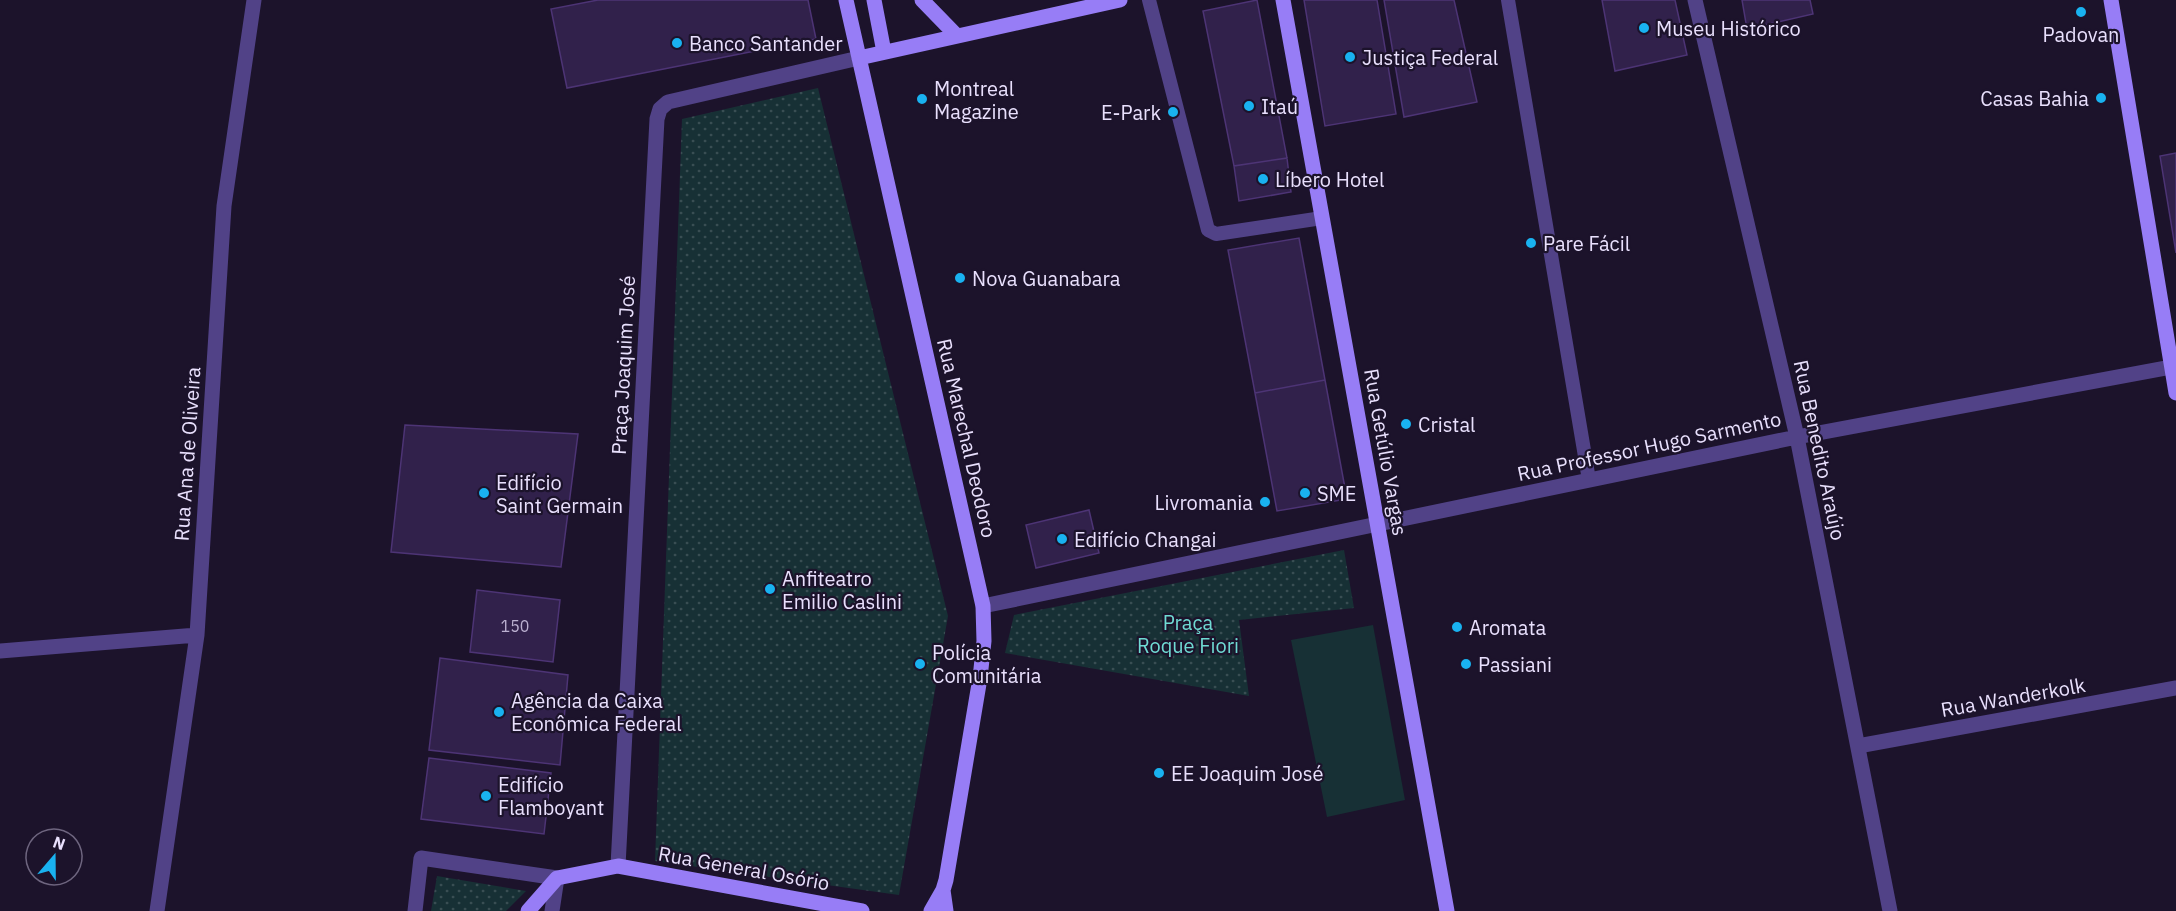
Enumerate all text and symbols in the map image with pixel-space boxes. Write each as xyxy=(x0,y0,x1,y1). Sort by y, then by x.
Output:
marker: Padovan xyxy=(2074,5,2088,19)
place label: Museu Histórico xyxy=(1656,15,1801,42)
marker: Museu Histórico xyxy=(1637,21,1651,35)
place label: Padovan xyxy=(2043,21,2119,48)
place label: Banco Santander xyxy=(689,30,843,57)
marker: Banco Santander xyxy=(670,36,684,50)
place label: Justiça Federal xyxy=(1362,44,1498,71)
marker: Justiça Federal xyxy=(1343,50,1357,64)
place label: Montreal Magazine xyxy=(934,75,1019,125)
place label: Casas Bahia xyxy=(1980,85,2089,112)
marker: Casas Bahia xyxy=(2094,91,2108,105)
marker: Montreal Magazine xyxy=(915,92,929,106)
place label: Itaú xyxy=(1261,93,1298,120)
place label: E-Park xyxy=(1101,99,1161,126)
marker: Itaú xyxy=(1242,99,1256,113)
marker: E-Park xyxy=(1166,105,1180,119)
place label: Líbero Hotel xyxy=(1275,166,1384,193)
marker: Líbero Hotel xyxy=(1256,172,1270,186)
place label: Pare Fácil xyxy=(1543,230,1630,257)
marker: Pare Fácil xyxy=(1524,236,1538,250)
place label: Nova Guanabara xyxy=(972,265,1121,292)
marker: Nova Guanabara xyxy=(953,271,967,285)
street label: Praça Joaquim José xyxy=(605,275,641,455)
street label: Rua Marechal Deodoro xyxy=(931,336,1003,540)
street label: Rua Benedito Araújo xyxy=(1788,357,1852,543)
street label: Rua Ana de Oliveira xyxy=(167,366,207,542)
street label: Rua Getúlio Vargas xyxy=(1358,366,1414,538)
street label: Rua Professor Hugo Sarmento xyxy=(1515,405,1783,487)
place label: Cristal xyxy=(1418,411,1476,438)
marker: Cristal xyxy=(1399,417,1413,431)
place label: Edifício Saint Germain xyxy=(496,469,623,519)
place label: SME xyxy=(1317,480,1357,507)
marker: Edifício Saint Germain xyxy=(477,486,491,500)
marker: SME xyxy=(1298,486,1312,500)
place label: Livromania xyxy=(1155,489,1253,516)
marker: Livromania xyxy=(1258,495,1272,509)
place label: Edifício Changai xyxy=(1074,526,1217,553)
marker: Edifício Changai xyxy=(1055,532,1069,546)
place label: Anfiteatro Emilio Caslini xyxy=(782,565,902,615)
marker: Anfiteatro Emilio Caslini xyxy=(763,582,777,596)
park label: Praça Roque Fiori xyxy=(1137,609,1239,659)
place label: Aromata xyxy=(1469,614,1546,641)
house number: 150 xyxy=(501,616,529,636)
marker: Aromata xyxy=(1450,620,1464,634)
place label: Polícia Comunitária xyxy=(932,639,1042,689)
place label: Passiani xyxy=(1478,651,1552,678)
marker: Polícia Comunitária xyxy=(913,657,927,671)
marker: Passiani xyxy=(1459,657,1473,671)
street label: Rua Wanderkolk xyxy=(1939,671,2088,723)
place label: Agência da Caixa Econômica Federal xyxy=(511,687,682,737)
marker: Agência da Caixa Econômica Federal xyxy=(492,705,506,719)
place label: EE Joaquim José xyxy=(1171,760,1323,787)
marker: EE Joaquim José xyxy=(1152,766,1166,780)
place label: Edifício Flamboyant xyxy=(498,771,604,821)
marker: Edifício Flamboyant xyxy=(479,789,493,803)
north arrow xyxy=(24,827,84,887)
text: N xyxy=(50,832,68,854)
street label: Rua General Osório xyxy=(656,840,832,896)

